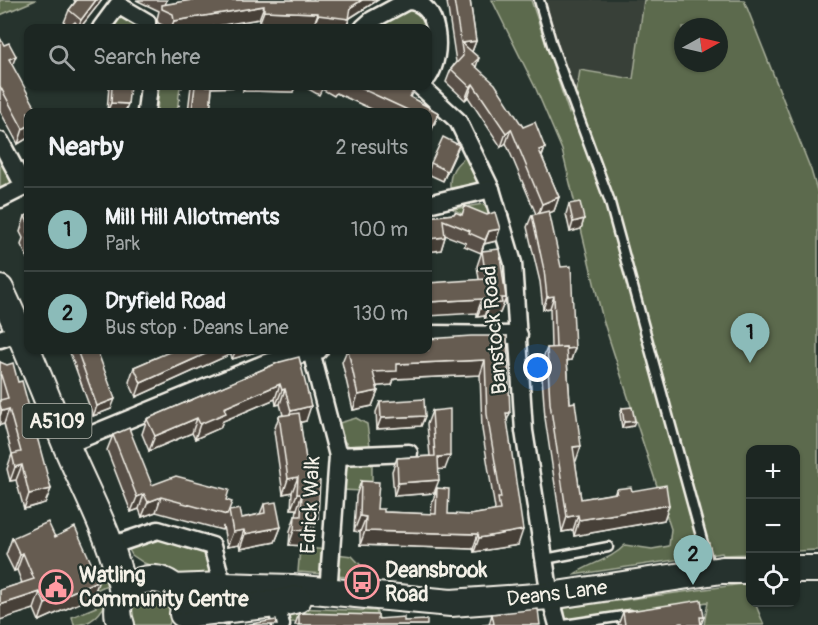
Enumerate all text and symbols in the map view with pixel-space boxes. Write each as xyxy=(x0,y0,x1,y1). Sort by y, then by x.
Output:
north arrow xyxy=(674,18,728,72)
search box xyxy=(24,24,432,90)
icon: search xyxy=(45,41,78,74)
text: Search here xyxy=(93,43,200,71)
text: Nearby xyxy=(48,131,124,163)
text: 2 results xyxy=(336,135,408,160)
text: Mill Hill Allotments xyxy=(105,203,279,231)
text: 1 xyxy=(64,217,71,242)
text: 100 m xyxy=(351,217,408,242)
text: Park xyxy=(105,231,140,256)
street label: Banstock Road xyxy=(475,264,514,395)
text: Dryfield Road xyxy=(105,287,226,315)
text: 2 xyxy=(62,301,73,326)
text: 130 m xyxy=(353,301,408,326)
pin: 1 xyxy=(730,314,770,363)
text: Bus stop · Deans Lane xyxy=(105,315,289,340)
your location xyxy=(523,353,552,382)
road number: A5109 xyxy=(22,404,92,438)
map controls xyxy=(746,445,800,607)
button: + xyxy=(746,445,800,499)
street label: Edrick Walk xyxy=(294,455,327,555)
button: − xyxy=(746,499,800,553)
pin: 2 xyxy=(674,536,712,585)
button: locate xyxy=(746,553,800,607)
place label: Deansbrook Road xyxy=(385,557,487,608)
place label: Watling Community Centre xyxy=(79,562,249,613)
bus stop icon: Deansbrook Road xyxy=(344,564,380,600)
public building icon: Watling Community Centre xyxy=(38,569,74,605)
street label: Deans Lane xyxy=(505,574,610,613)

